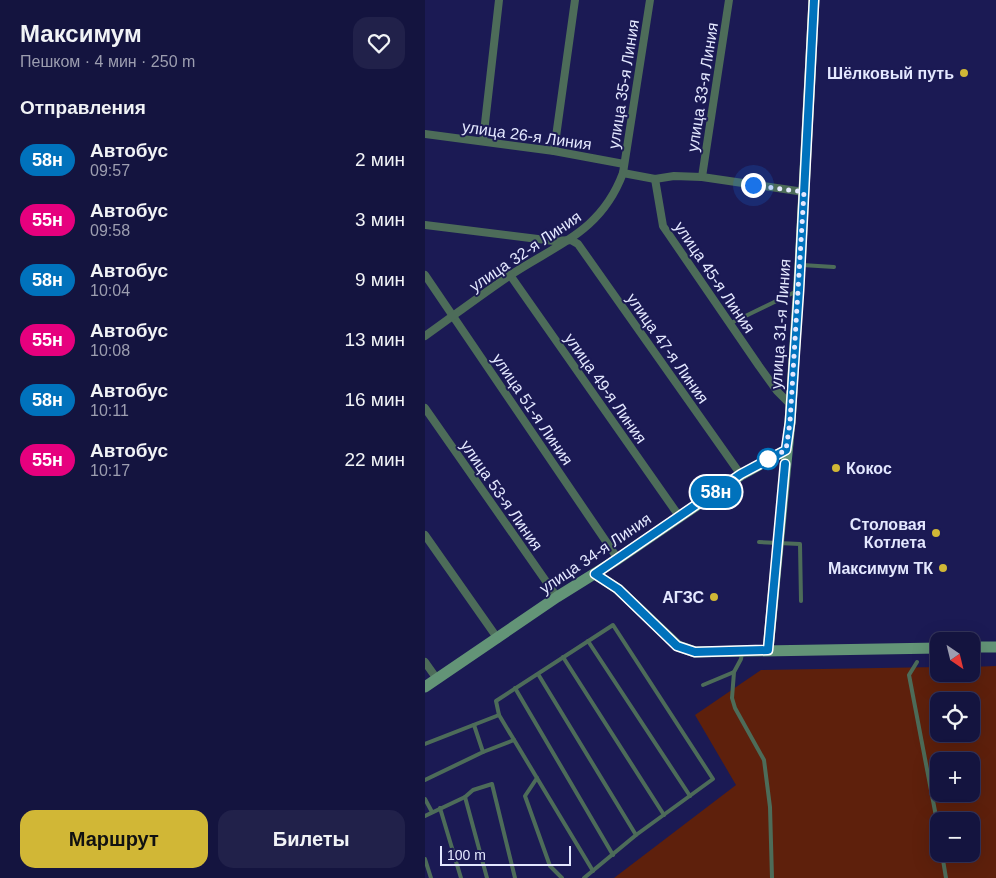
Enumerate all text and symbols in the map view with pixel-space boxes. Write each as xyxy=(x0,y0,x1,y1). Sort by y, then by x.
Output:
button: heart xyxy=(353,17,405,69)
street label: улица 35-я Линия xyxy=(605,18,642,150)
text: Максимум xyxy=(20,20,142,47)
street label: улица 33-я Линия xyxy=(684,21,721,153)
text: Пешком · 4 мин · 250 m xyxy=(20,53,195,70)
place label: Шёлковый путь xyxy=(827,65,954,82)
marker: Шёлковый путь xyxy=(958,67,970,79)
text: Отправления xyxy=(20,97,146,118)
street label: улица 26-я Линия xyxy=(461,118,593,153)
text: Автобус xyxy=(90,140,168,161)
text: 2 мин xyxy=(355,149,405,170)
text: 58н xyxy=(32,150,63,170)
text: 09:57 xyxy=(90,162,130,179)
your location xyxy=(741,173,766,198)
text: Автобус xyxy=(90,200,168,221)
street label: улица 32-я Линия xyxy=(466,208,584,295)
text: 3 мин xyxy=(355,209,405,230)
text: 55н xyxy=(32,210,63,230)
street label: улица 45-я Линия xyxy=(671,218,758,336)
text: 09:58 xyxy=(90,222,130,239)
street label: улица 31-я Линия xyxy=(767,258,794,390)
text: Автобус xyxy=(90,260,168,281)
text: 9 мин xyxy=(355,269,405,290)
text: 58н xyxy=(32,270,63,290)
text: 10:04 xyxy=(90,282,130,299)
street label: улица 47-я Линия xyxy=(623,290,712,407)
text: Автобус xyxy=(90,320,168,341)
text: 13 мин xyxy=(344,329,405,350)
text: 55н xyxy=(32,330,63,350)
street label: улица 49-я Линия xyxy=(561,330,650,447)
text: 10:08 xyxy=(90,342,130,359)
street label: улица 51-я Линия xyxy=(489,350,576,468)
text: Автобус xyxy=(90,380,168,401)
text: 16 мин xyxy=(344,389,405,410)
text: 58н xyxy=(32,390,63,410)
text: 10:11 xyxy=(90,402,129,419)
street label: улица 53-я Линия xyxy=(457,437,546,554)
text: Автобус xyxy=(90,440,168,461)
unlabelled marker xyxy=(757,448,779,470)
text: 22 мин xyxy=(344,449,405,470)
text: 55н xyxy=(32,450,63,470)
place label: Кокос xyxy=(846,460,892,477)
text: 10:17 xyxy=(90,462,130,479)
marker: Кокос xyxy=(830,462,842,474)
line badge: 58н xyxy=(687,476,745,508)
text: 58н xyxy=(701,482,731,502)
street label: улица 34-я Линия xyxy=(536,510,654,597)
place label: Столовая Котлета xyxy=(850,516,926,551)
marker: Столовая Котлета xyxy=(930,527,942,539)
place label: Максимум ТК xyxy=(828,560,933,577)
marker: Максимум ТК xyxy=(937,562,949,574)
place label: АГЗС xyxy=(662,589,704,606)
marker: АГЗС xyxy=(708,591,720,603)
north arrow xyxy=(930,632,980,682)
map controls xyxy=(930,632,980,862)
button: locate xyxy=(930,692,980,742)
button: + xyxy=(930,752,980,802)
button: Маршрут xyxy=(20,810,208,868)
button: Билеты xyxy=(218,810,405,868)
button: − xyxy=(930,812,980,862)
scale bar xyxy=(440,843,571,866)
text: 100 m xyxy=(447,847,486,863)

